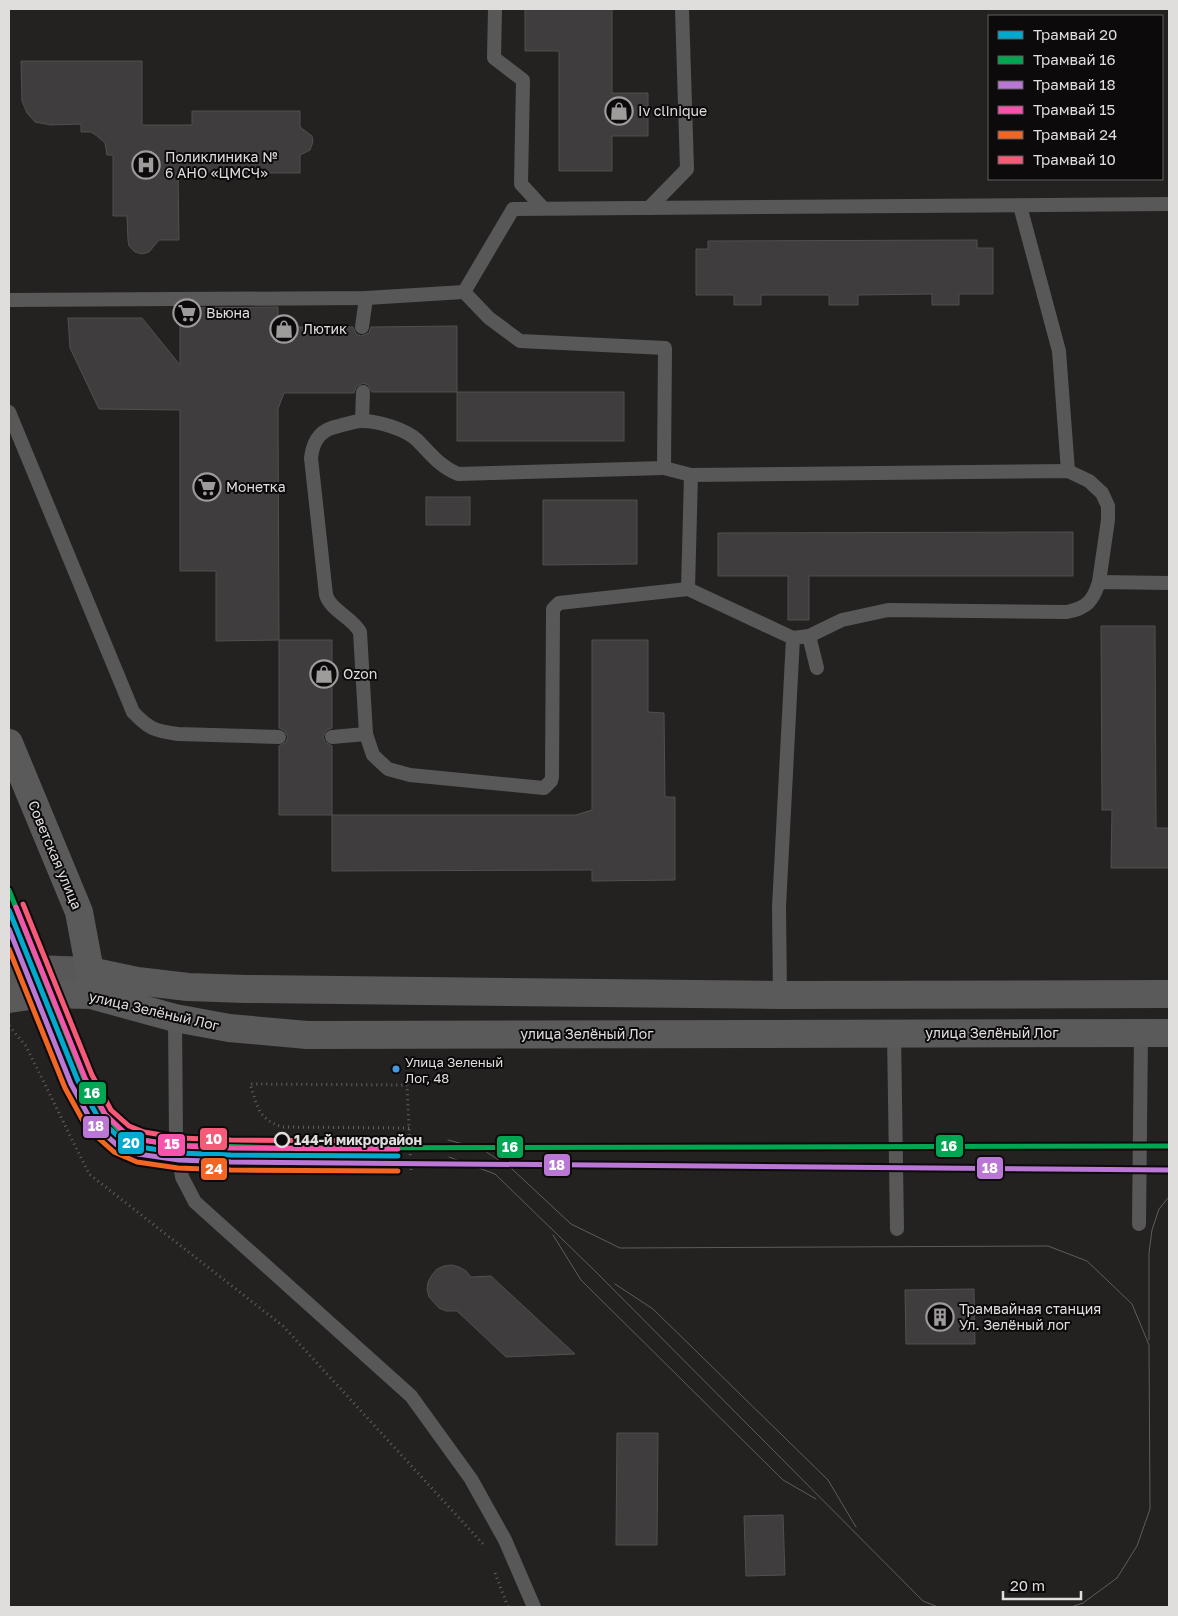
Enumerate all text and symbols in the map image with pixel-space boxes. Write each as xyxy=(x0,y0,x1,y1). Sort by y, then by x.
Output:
legend xyxy=(988,15,1163,180)
text: Трамвай 20 xyxy=(1033,25,1117,43)
text: Трамвай 16 xyxy=(1033,50,1116,68)
text: Трамвай 18 xyxy=(1033,75,1116,93)
shop icon: Iv clinique xyxy=(604,96,634,126)
text: Трамвай 15 xyxy=(1033,100,1115,118)
place label: Iv clinique xyxy=(638,102,707,119)
text: Трамвай 24 xyxy=(1033,125,1117,143)
place label: Поликлиника № 6 АНО «ЦМСЧ» xyxy=(165,148,278,181)
hospital icon: Поликлиника № 6 АНО «ЦМСЧ» xyxy=(131,150,161,180)
text: Трамвай 10 xyxy=(1033,150,1116,168)
supermarket icon: Вьюна xyxy=(172,298,202,328)
place label: Вьюна xyxy=(206,304,250,321)
shop icon: Лютик xyxy=(269,314,299,344)
place label: Лютик xyxy=(303,320,347,337)
supermarket icon: Монетка xyxy=(192,472,222,502)
place label: Монетка xyxy=(226,478,286,495)
shop icon: Ozon xyxy=(309,659,339,689)
place label: Ozon xyxy=(343,665,377,682)
street label: Советская улица xyxy=(25,798,86,912)
street label: улица Зелёный Лог xyxy=(87,987,222,1034)
street label: улица Зелёный Лог xyxy=(925,1024,1059,1041)
street label: улица Зелёный Лог xyxy=(520,1025,654,1042)
place label: Улица Зеленый Лог, 48 xyxy=(405,1054,503,1086)
marker: Улица Зеленый Лог, 48 xyxy=(391,1064,401,1074)
line badge: 16 xyxy=(78,1081,107,1105)
text: 16 xyxy=(84,1084,100,1101)
line badge: 18 xyxy=(82,1115,110,1139)
text: 18 xyxy=(88,1117,104,1134)
line badge: 10 xyxy=(199,1127,228,1151)
text: 10 xyxy=(206,1130,222,1147)
line badge: 20 xyxy=(117,1131,145,1155)
place label: 144-й микрорайон xyxy=(294,1131,422,1148)
marker: 144-й микрорайон xyxy=(274,1132,290,1148)
line badge: 15 xyxy=(157,1133,186,1157)
text: 20 xyxy=(122,1134,140,1151)
line badge: 16 xyxy=(935,1134,964,1158)
text: 15 xyxy=(164,1135,180,1152)
line badge: 16 xyxy=(496,1135,524,1159)
text: 16 xyxy=(941,1137,957,1154)
text: 16 xyxy=(502,1138,518,1155)
line badge: 18 xyxy=(543,1153,571,1177)
text: 18 xyxy=(549,1156,565,1173)
line badge: 18 xyxy=(976,1156,1004,1180)
line badge: 24 xyxy=(200,1157,228,1181)
text: 18 xyxy=(982,1159,998,1176)
text: 24 xyxy=(205,1160,223,1177)
place label: Трамвайная станция Ул. Зелёный лог xyxy=(959,1300,1101,1333)
building icon: Трамвайная станция Ул. Зелёный лог xyxy=(925,1302,955,1332)
scale bar xyxy=(1003,1568,1080,1600)
text: 20 m xyxy=(1010,1576,1045,1594)

